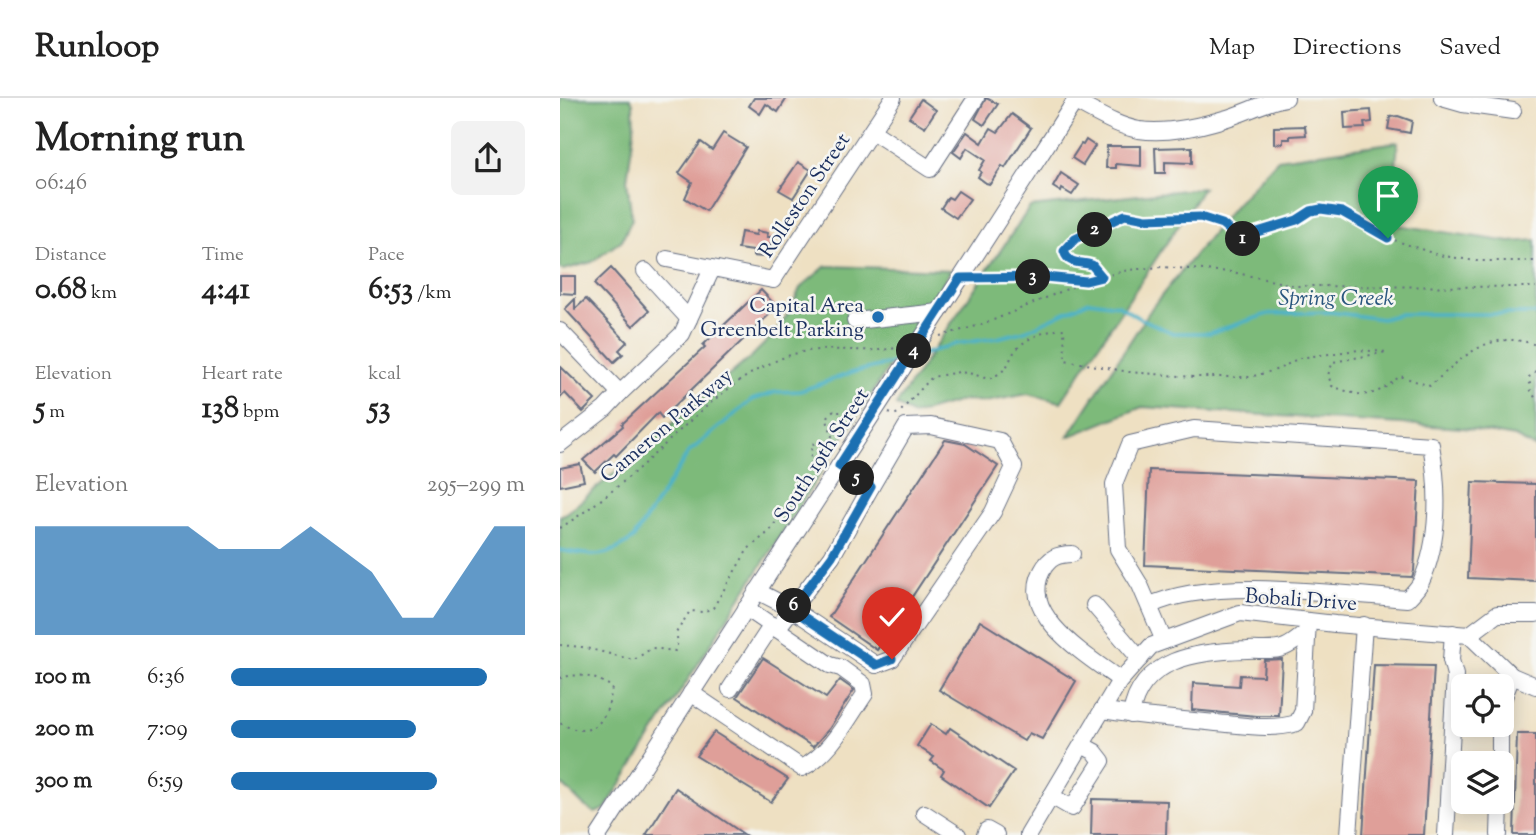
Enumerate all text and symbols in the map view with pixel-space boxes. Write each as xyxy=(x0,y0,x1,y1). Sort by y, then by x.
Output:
text: Runloop xyxy=(35,24,159,72)
text: Map xyxy=(1209,31,1255,65)
text: Directions xyxy=(1293,31,1401,65)
text: Saved xyxy=(1439,31,1501,65)
text: Morning run xyxy=(35,114,245,168)
button: share xyxy=(451,121,525,195)
street label: Rolleston Street xyxy=(753,128,859,265)
pin xyxy=(1358,166,1418,238)
text: 06:46 xyxy=(35,167,87,200)
icon: arrive xyxy=(1369,177,1407,215)
pin: 2 xyxy=(1078,212,1112,248)
text: 2 xyxy=(1090,216,1099,243)
pin: 1 xyxy=(1226,222,1260,256)
text: 1 xyxy=(1239,225,1246,252)
text: Distance xyxy=(35,242,107,269)
text: Time xyxy=(202,242,244,269)
text: Pace xyxy=(368,242,405,269)
pin: 3 xyxy=(1016,260,1050,294)
text: 3 xyxy=(1029,263,1036,290)
text: 0.68 xyxy=(35,269,87,312)
text: 4:41 xyxy=(202,269,250,312)
text: 6:53 xyxy=(368,269,413,312)
text: km xyxy=(87,280,117,307)
text: /km xyxy=(413,280,452,307)
water label: Spring Creek xyxy=(1278,283,1394,316)
place label: Capital Area Greenbelt Parking xyxy=(700,292,864,346)
marker: Capital Area Greenbelt Parking xyxy=(870,309,886,325)
pin: 4 xyxy=(896,334,932,368)
text: 4 xyxy=(909,337,918,364)
text: Elevation xyxy=(35,361,112,388)
text: Heart rate xyxy=(202,361,283,388)
text: kcal xyxy=(368,361,401,388)
street label: Cameron Parkway xyxy=(595,362,740,491)
street label: South 19th Street xyxy=(768,383,878,529)
text: 5 xyxy=(35,388,45,431)
text: 138 xyxy=(202,388,239,431)
text: 53 xyxy=(368,388,391,431)
text: m xyxy=(45,399,65,426)
text: bpm xyxy=(239,399,280,426)
pin: 5 xyxy=(840,460,874,496)
text: 5 xyxy=(853,464,860,491)
text: Elevation xyxy=(35,469,128,502)
text: 295–299 m xyxy=(427,469,525,502)
street label: Bobali Drive xyxy=(1244,582,1358,620)
pin xyxy=(862,587,922,659)
pin: 6 xyxy=(776,588,812,624)
text: 6 xyxy=(789,592,798,619)
icon: check xyxy=(873,598,911,636)
text: 100 m xyxy=(35,661,91,694)
text: 6:36 xyxy=(147,661,185,694)
map controls xyxy=(1451,674,1514,814)
button: locate xyxy=(1451,674,1514,737)
text: 200 m xyxy=(35,713,94,746)
text: 7:09 xyxy=(147,713,188,746)
button: layers xyxy=(1451,751,1514,814)
text: 300 m xyxy=(35,765,92,798)
text: 6:59 xyxy=(147,765,183,798)

